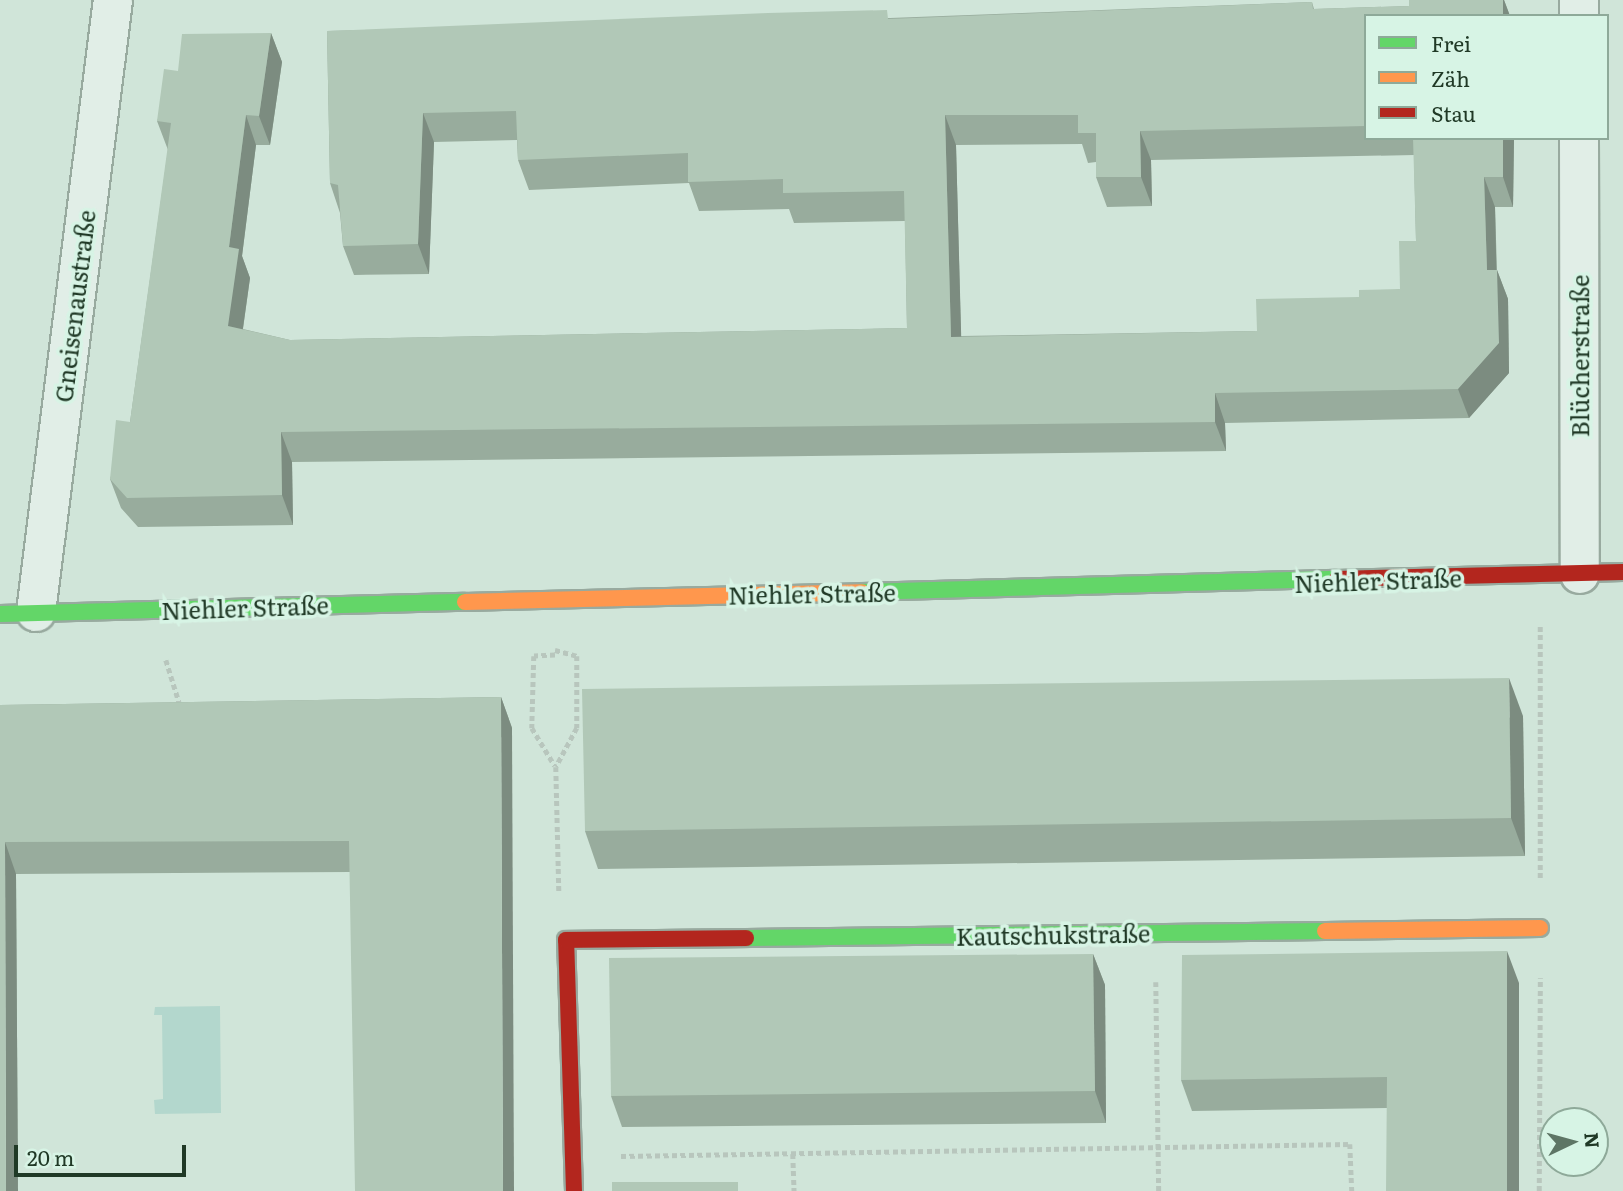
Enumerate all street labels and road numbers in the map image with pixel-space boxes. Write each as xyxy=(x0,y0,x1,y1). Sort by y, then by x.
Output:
street label: Gneisenaustraße xyxy=(48,208,100,404)
street label: Blücherstraße xyxy=(1565,275,1593,437)
street label: Niehler Straße xyxy=(1294,563,1462,597)
street label: Niehler Straße xyxy=(728,577,896,609)
street label: Niehler Straße xyxy=(161,590,329,624)
street label: Kautschukstraße xyxy=(956,918,1150,950)

